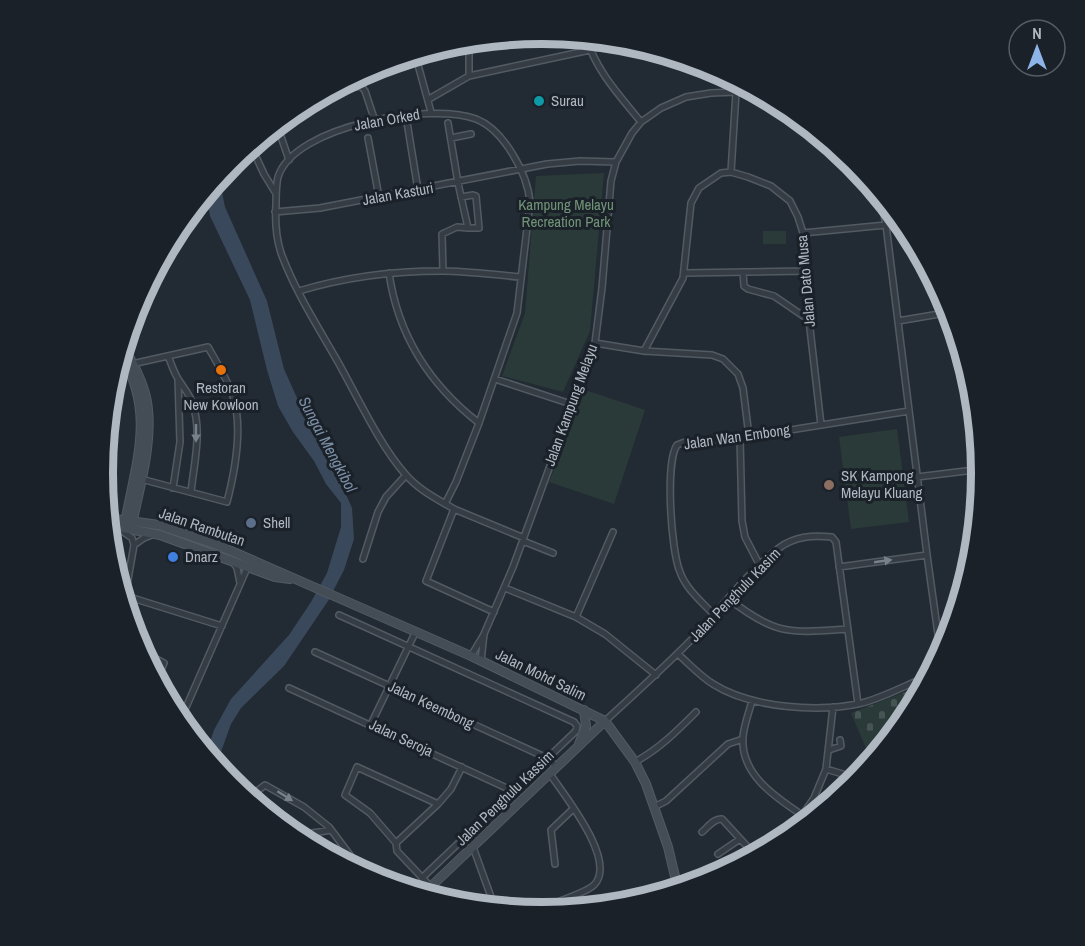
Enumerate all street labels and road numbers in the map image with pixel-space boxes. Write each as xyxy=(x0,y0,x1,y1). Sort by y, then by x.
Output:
street label: Jalan Orked xyxy=(352,103,421,136)
street label: Jalan Kasturi xyxy=(361,177,435,210)
street label: Jalan Dato Musa xyxy=(791,234,820,328)
street label: Jalan Kampung Melayu xyxy=(539,341,602,469)
street label: Jalan Wan Embong xyxy=(683,419,791,454)
street label: Jalan Rambutan xyxy=(156,502,248,551)
street label: Jalan Penghulu Kasim xyxy=(684,543,785,646)
street label: Jalan Mohd Salim xyxy=(492,644,590,706)
street label: Jalan Keembong xyxy=(385,676,478,734)
street label: Jalan Seroja xyxy=(366,714,437,762)
street label: Jalan Penghulu Kassim xyxy=(451,745,558,850)

